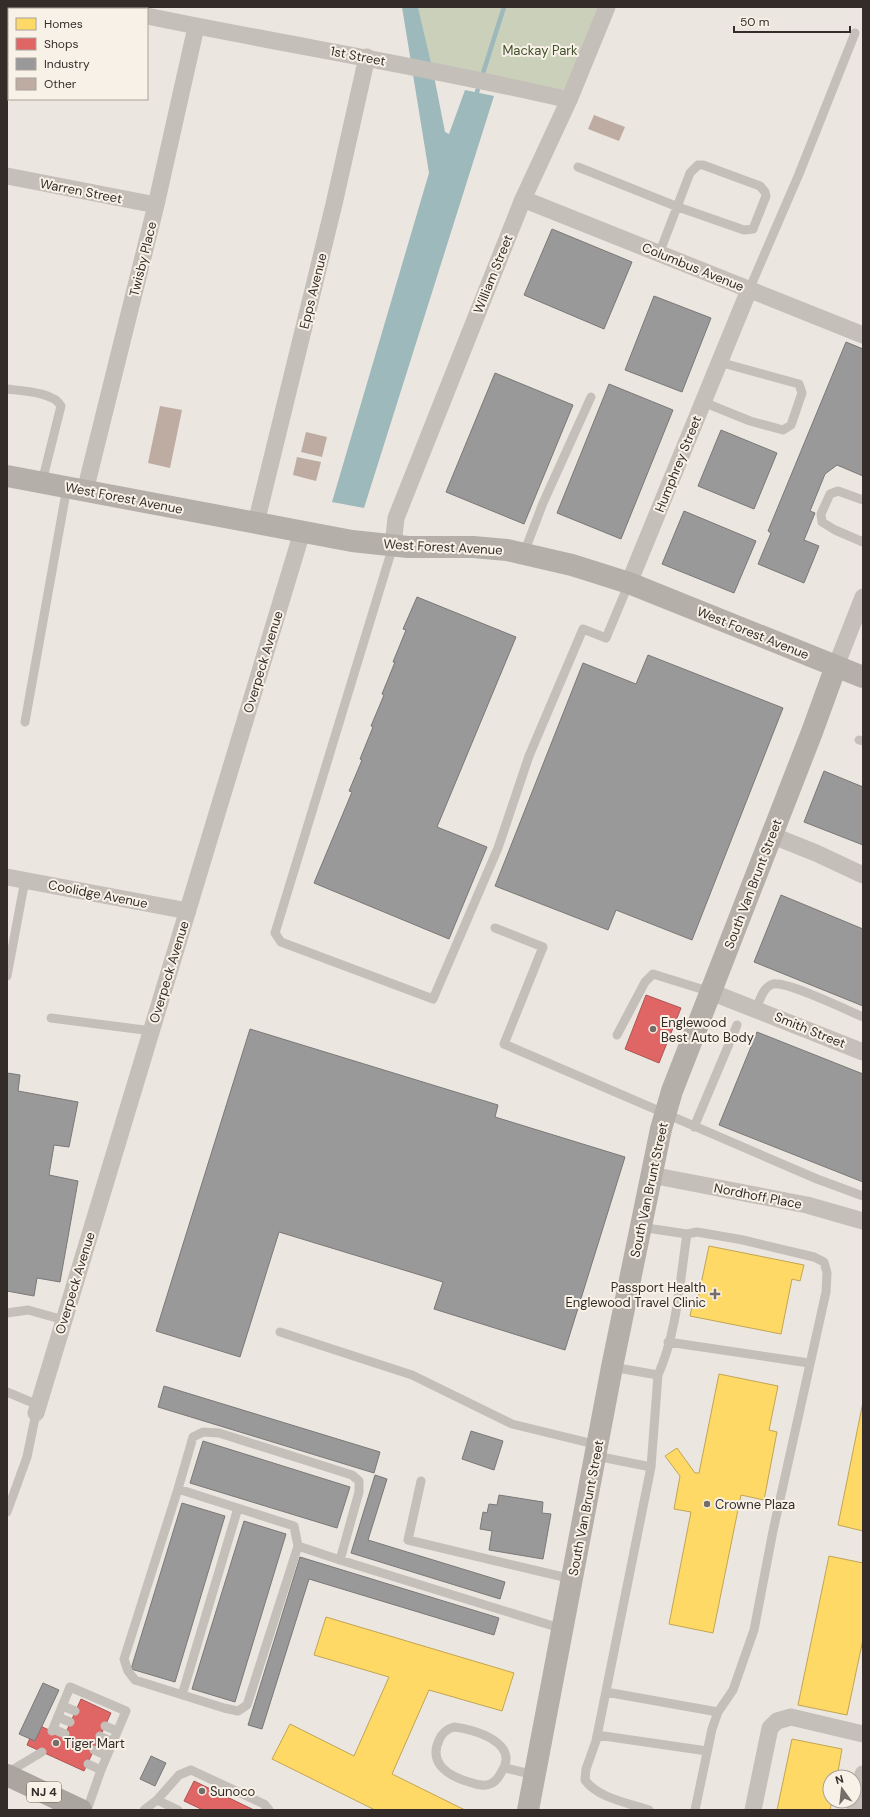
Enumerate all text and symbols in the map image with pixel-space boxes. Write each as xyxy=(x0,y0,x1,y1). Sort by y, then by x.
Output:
legend xyxy=(8,8,148,100)
scale bar xyxy=(734,8,850,34)
text: 50 m xyxy=(740,14,769,30)
text: Homes xyxy=(44,16,83,32)
text: Shops xyxy=(44,36,79,52)
street label: 1st Street xyxy=(329,42,387,70)
park label: Mackay Park xyxy=(502,42,578,59)
text: Industry xyxy=(44,56,90,72)
text: Other xyxy=(44,76,77,92)
street label: Warren Street xyxy=(38,175,124,207)
street label: Twisby Place xyxy=(125,220,161,298)
street label: William Street xyxy=(469,232,517,316)
street label: Columbus Avenue xyxy=(639,239,747,295)
street label: Epps Avenue xyxy=(295,251,331,331)
street label: Humphrey Street xyxy=(651,413,705,515)
street label: West Forest Avenue xyxy=(64,478,184,518)
street label: West Forest Avenue xyxy=(383,535,503,559)
street label: West Forest Avenue xyxy=(694,603,812,663)
street label: Overpeck Avenue xyxy=(239,609,287,715)
street label: South Van Brunt Street xyxy=(720,817,786,951)
street label: Coolidge Avenue xyxy=(47,876,149,912)
street label: Overpeck Avenue xyxy=(145,919,193,1025)
street label: Smith Street xyxy=(772,1008,848,1052)
place label: Englewood Best Auto Body xyxy=(661,1014,754,1046)
marker: Englewood Best Auto Body xyxy=(648,1024,658,1034)
street label: South Van Brunt Street xyxy=(626,1121,672,1259)
street label: Nordhoff Place xyxy=(713,1179,803,1213)
street label: Overpeck Avenue xyxy=(51,1230,99,1336)
place label: Passport Health Englewood Travel Clinic xyxy=(565,1279,706,1311)
marker: Passport Health Englewood Travel Clinic xyxy=(709,1288,721,1300)
street label: South Van Brunt Street xyxy=(565,1439,607,1577)
place label: Crowne Plaza xyxy=(715,1496,795,1513)
marker: Crowne Plaza xyxy=(702,1499,712,1509)
place label: Tiger Mart xyxy=(64,1735,125,1752)
marker: Tiger Mart xyxy=(51,1738,61,1748)
north arrow xyxy=(822,1769,862,1809)
text: N xyxy=(834,1772,845,1787)
road number: NJ 4 xyxy=(27,1782,61,1802)
place label: Sunoco xyxy=(210,1783,256,1800)
marker: Sunoco xyxy=(197,1786,207,1796)

